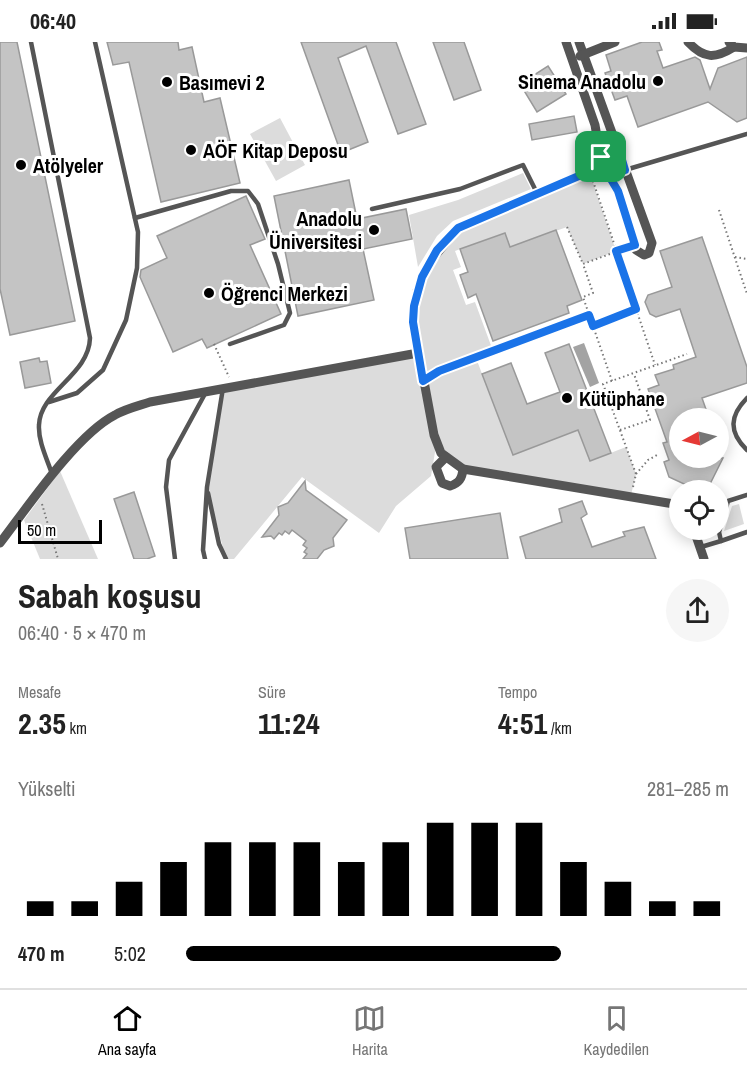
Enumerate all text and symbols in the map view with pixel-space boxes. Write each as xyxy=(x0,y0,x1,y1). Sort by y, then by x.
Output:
text: 06:40 xyxy=(30,6,76,36)
place label: Sinema Anadolu xyxy=(518,68,646,95)
place label: Basımevi 2 xyxy=(179,69,265,96)
marker: Sinema Anadolu xyxy=(651,74,665,88)
marker: Basımevi 2 xyxy=(160,75,174,89)
pin xyxy=(575,131,626,182)
place label: AÖF Kitap Deposu xyxy=(203,137,348,164)
icon: arrive xyxy=(584,140,617,173)
marker: AÖF Kitap Deposu xyxy=(184,143,198,157)
place label: Atölyeler xyxy=(33,152,104,179)
marker: Atölyeler xyxy=(14,158,28,172)
place label: Anadolu Üniversitesi xyxy=(269,205,362,255)
marker: Anadolu Üniversitesi xyxy=(367,223,381,237)
place label: Öğrenci Merkezi xyxy=(221,280,348,307)
marker: Öğrenci Merkezi xyxy=(202,286,216,300)
place label: Kütüphane xyxy=(579,385,665,412)
marker: Kütüphane xyxy=(560,391,574,405)
north arrow xyxy=(669,408,729,468)
map controls xyxy=(669,408,729,540)
button: locate xyxy=(669,480,729,540)
scale bar xyxy=(18,517,102,544)
text: 50 m xyxy=(27,519,56,541)
text: Sabah koşusu xyxy=(18,574,201,618)
button: share xyxy=(666,579,729,642)
text: 06:40 · 5 × 470 m xyxy=(18,619,146,646)
text: Mesafe xyxy=(18,681,61,703)
text: Süre xyxy=(258,681,286,703)
text: Tempo xyxy=(498,681,537,703)
text: 2.35 xyxy=(18,703,66,743)
text: 11:24 xyxy=(258,703,320,743)
text: 4:51 xyxy=(498,703,547,743)
text: km xyxy=(66,717,87,739)
text: /km xyxy=(547,717,572,739)
text: Yükselti xyxy=(18,775,75,802)
text: 281–285 m xyxy=(647,775,729,802)
text: 470 m xyxy=(18,940,65,967)
text: 5:02 xyxy=(114,940,146,967)
tab: Ana sayfa xyxy=(98,1002,156,1060)
tab: Harita xyxy=(352,1002,388,1060)
tab: Kaydedilen xyxy=(583,1002,649,1060)

